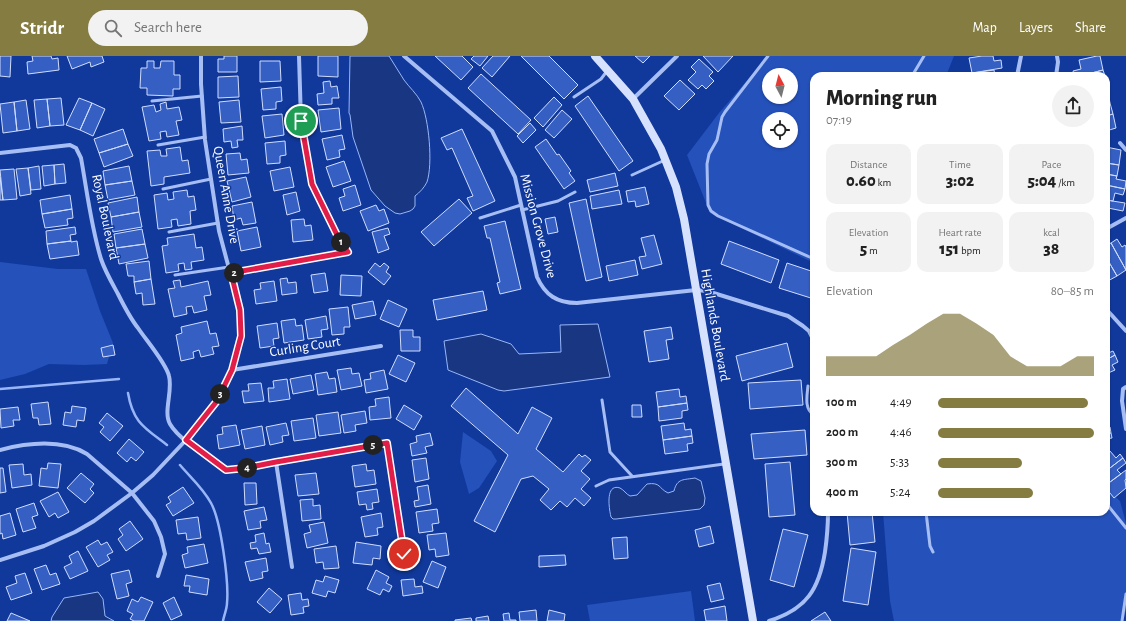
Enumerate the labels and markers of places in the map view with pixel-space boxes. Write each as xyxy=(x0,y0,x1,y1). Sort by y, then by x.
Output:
pin xyxy=(284,104,318,138)
pin: 1 xyxy=(331,232,351,252)
pin: 2 xyxy=(224,263,244,283)
pin: 3 xyxy=(210,384,230,404)
pin: 5 xyxy=(363,435,383,455)
pin: 4 xyxy=(237,458,257,478)
pin xyxy=(387,537,421,571)

